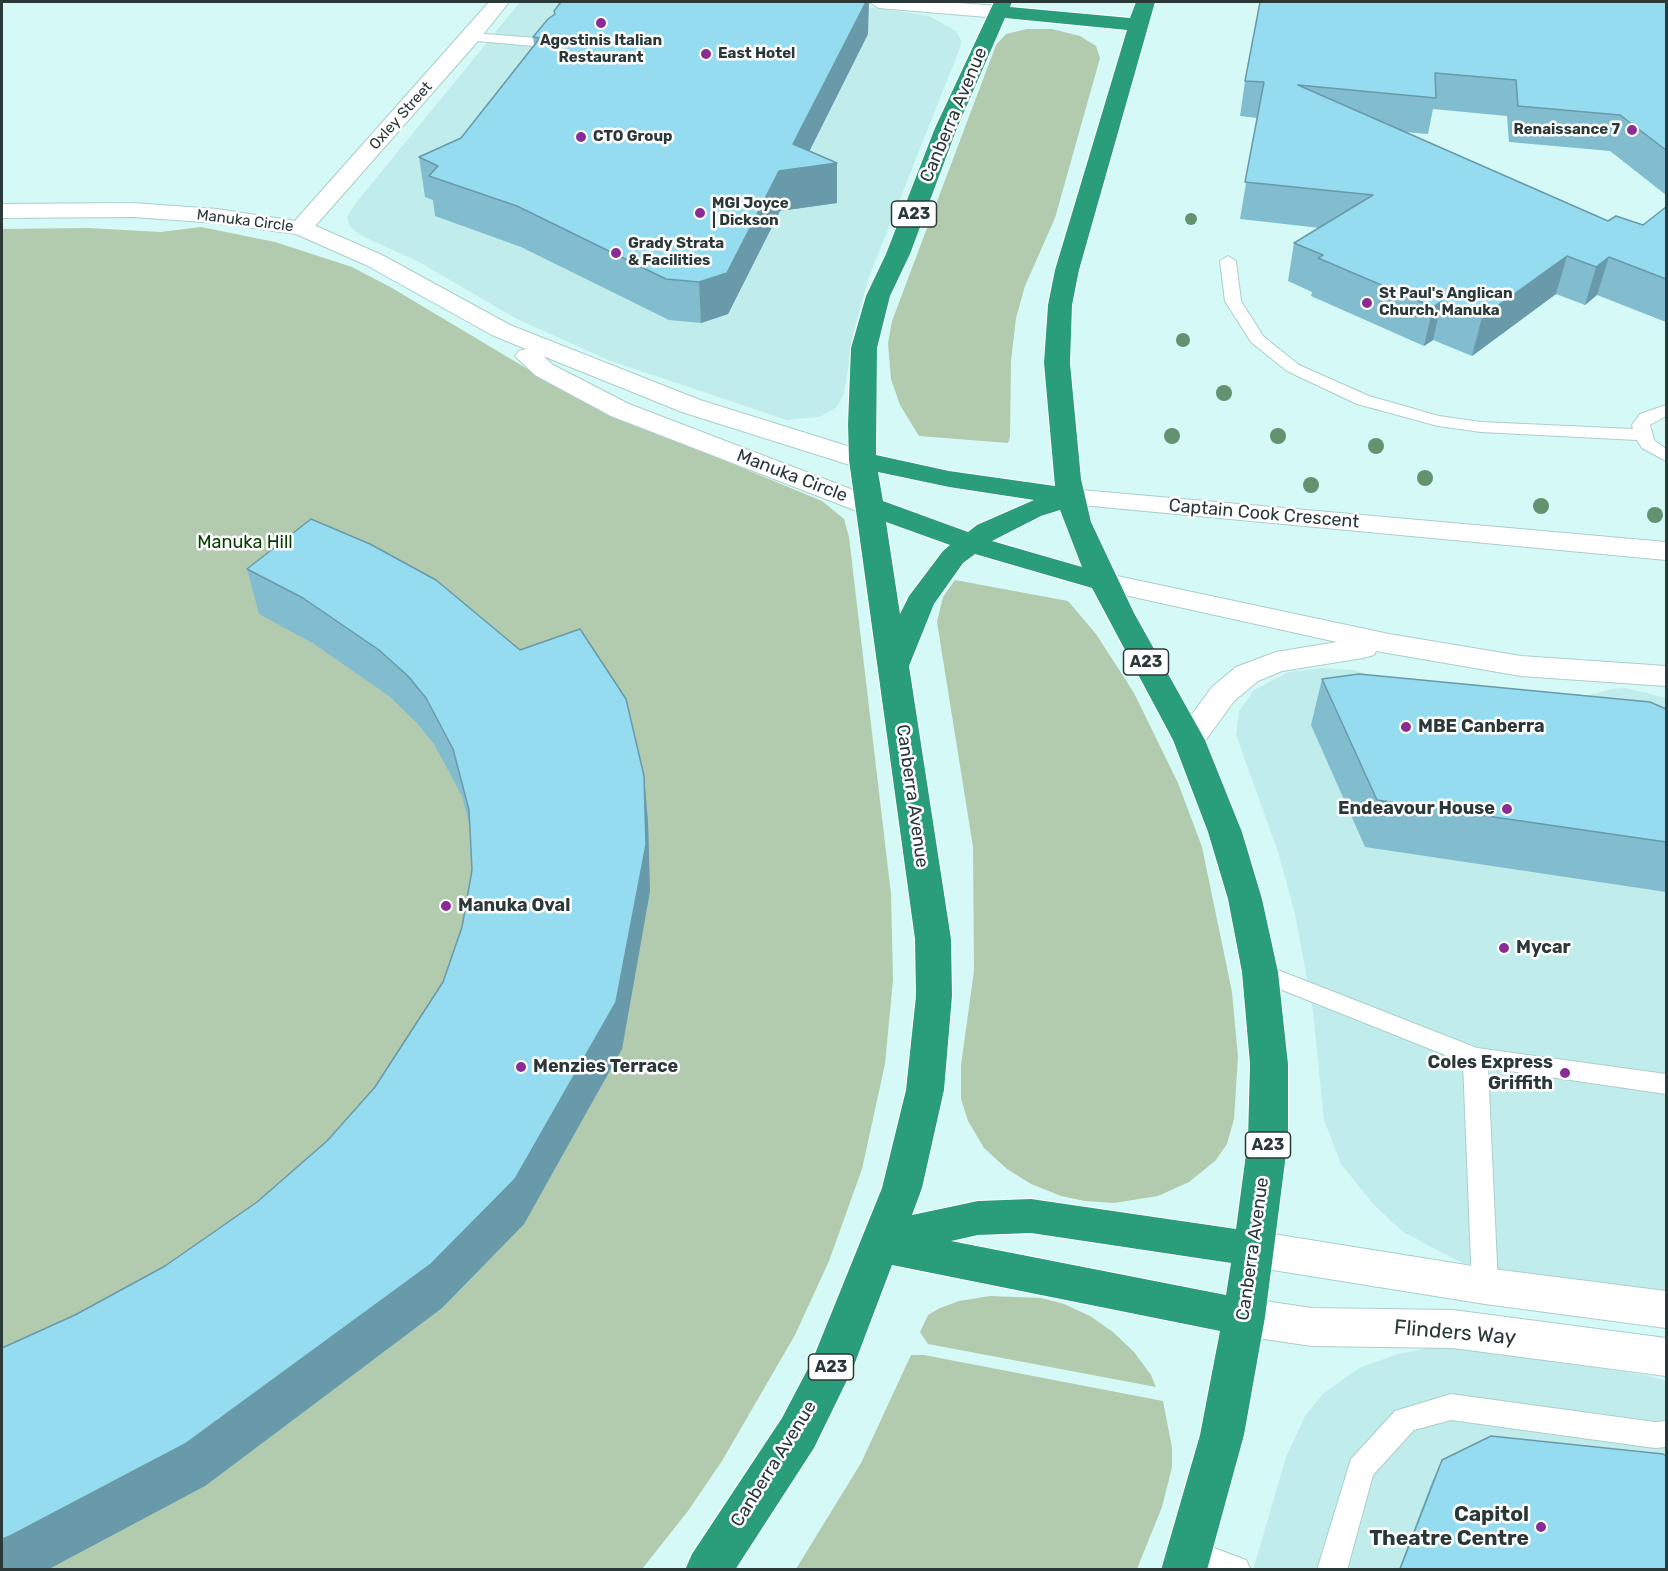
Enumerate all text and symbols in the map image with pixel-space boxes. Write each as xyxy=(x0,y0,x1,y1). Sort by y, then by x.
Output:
marker: Agostinis Italian Restaurant xyxy=(594,16,608,30)
place label: Agostinis Italian Restaurant xyxy=(540,32,662,67)
street label: Canberra Avenue xyxy=(916,44,992,186)
place label: East Hotel xyxy=(718,45,795,63)
marker: East Hotel xyxy=(699,47,713,61)
street label: Oxley Street xyxy=(366,78,436,154)
place label: Renaissance 7 xyxy=(1513,121,1620,139)
marker: Renaissance 7 xyxy=(1625,123,1639,137)
place label: CTO Group xyxy=(593,128,672,146)
marker: CTO Group xyxy=(574,130,588,144)
place label: MGI Joyce | Dickson xyxy=(712,195,789,230)
road number: A23 xyxy=(892,201,936,227)
street label: Manuka Circle xyxy=(196,206,294,236)
marker: MGI Joyce | Dickson xyxy=(693,206,707,220)
place label: Grady Strata & Facilities xyxy=(628,235,724,270)
marker: Grady Strata & Facilities xyxy=(609,246,623,260)
place label: St Paul's Anglican Church, Manuka xyxy=(1379,285,1513,320)
marker: St Paul's Anglican Church, Manuka xyxy=(1360,296,1374,310)
street label: Manuka Circle xyxy=(734,445,850,507)
street label: Captain Cook Crescent xyxy=(1168,495,1360,533)
park label: Manuka Hill xyxy=(197,532,293,554)
road number: A23 xyxy=(1124,649,1168,675)
place label: MBE Canberra xyxy=(1418,716,1545,738)
marker: MBE Canberra xyxy=(1399,720,1413,734)
street label: Canberra Avenue xyxy=(891,723,933,869)
place label: Endeavour House xyxy=(1338,798,1495,820)
marker: Endeavour House xyxy=(1500,802,1514,816)
place label: Manuka Oval xyxy=(458,895,570,917)
marker: Manuka Oval xyxy=(439,899,453,913)
place label: Mycar xyxy=(1516,937,1571,959)
marker: Mycar xyxy=(1497,941,1511,955)
place label: Coles Express Griffith xyxy=(1428,1052,1553,1094)
place label: Menzies Terrace xyxy=(533,1056,678,1078)
marker: Menzies Terrace xyxy=(514,1060,528,1074)
marker: Coles Express Griffith xyxy=(1558,1066,1572,1080)
road number: A23 xyxy=(1246,1132,1290,1158)
street label: Canberra Avenue xyxy=(1232,1176,1274,1322)
street label: Flinders Way xyxy=(1393,1315,1517,1351)
road number: A23 xyxy=(808,1354,854,1380)
street label: Canberra Avenue xyxy=(727,1397,821,1531)
place label: Capitol Theatre Centre xyxy=(1369,1502,1529,1552)
marker: Capitol Theatre Centre xyxy=(1534,1520,1548,1534)

